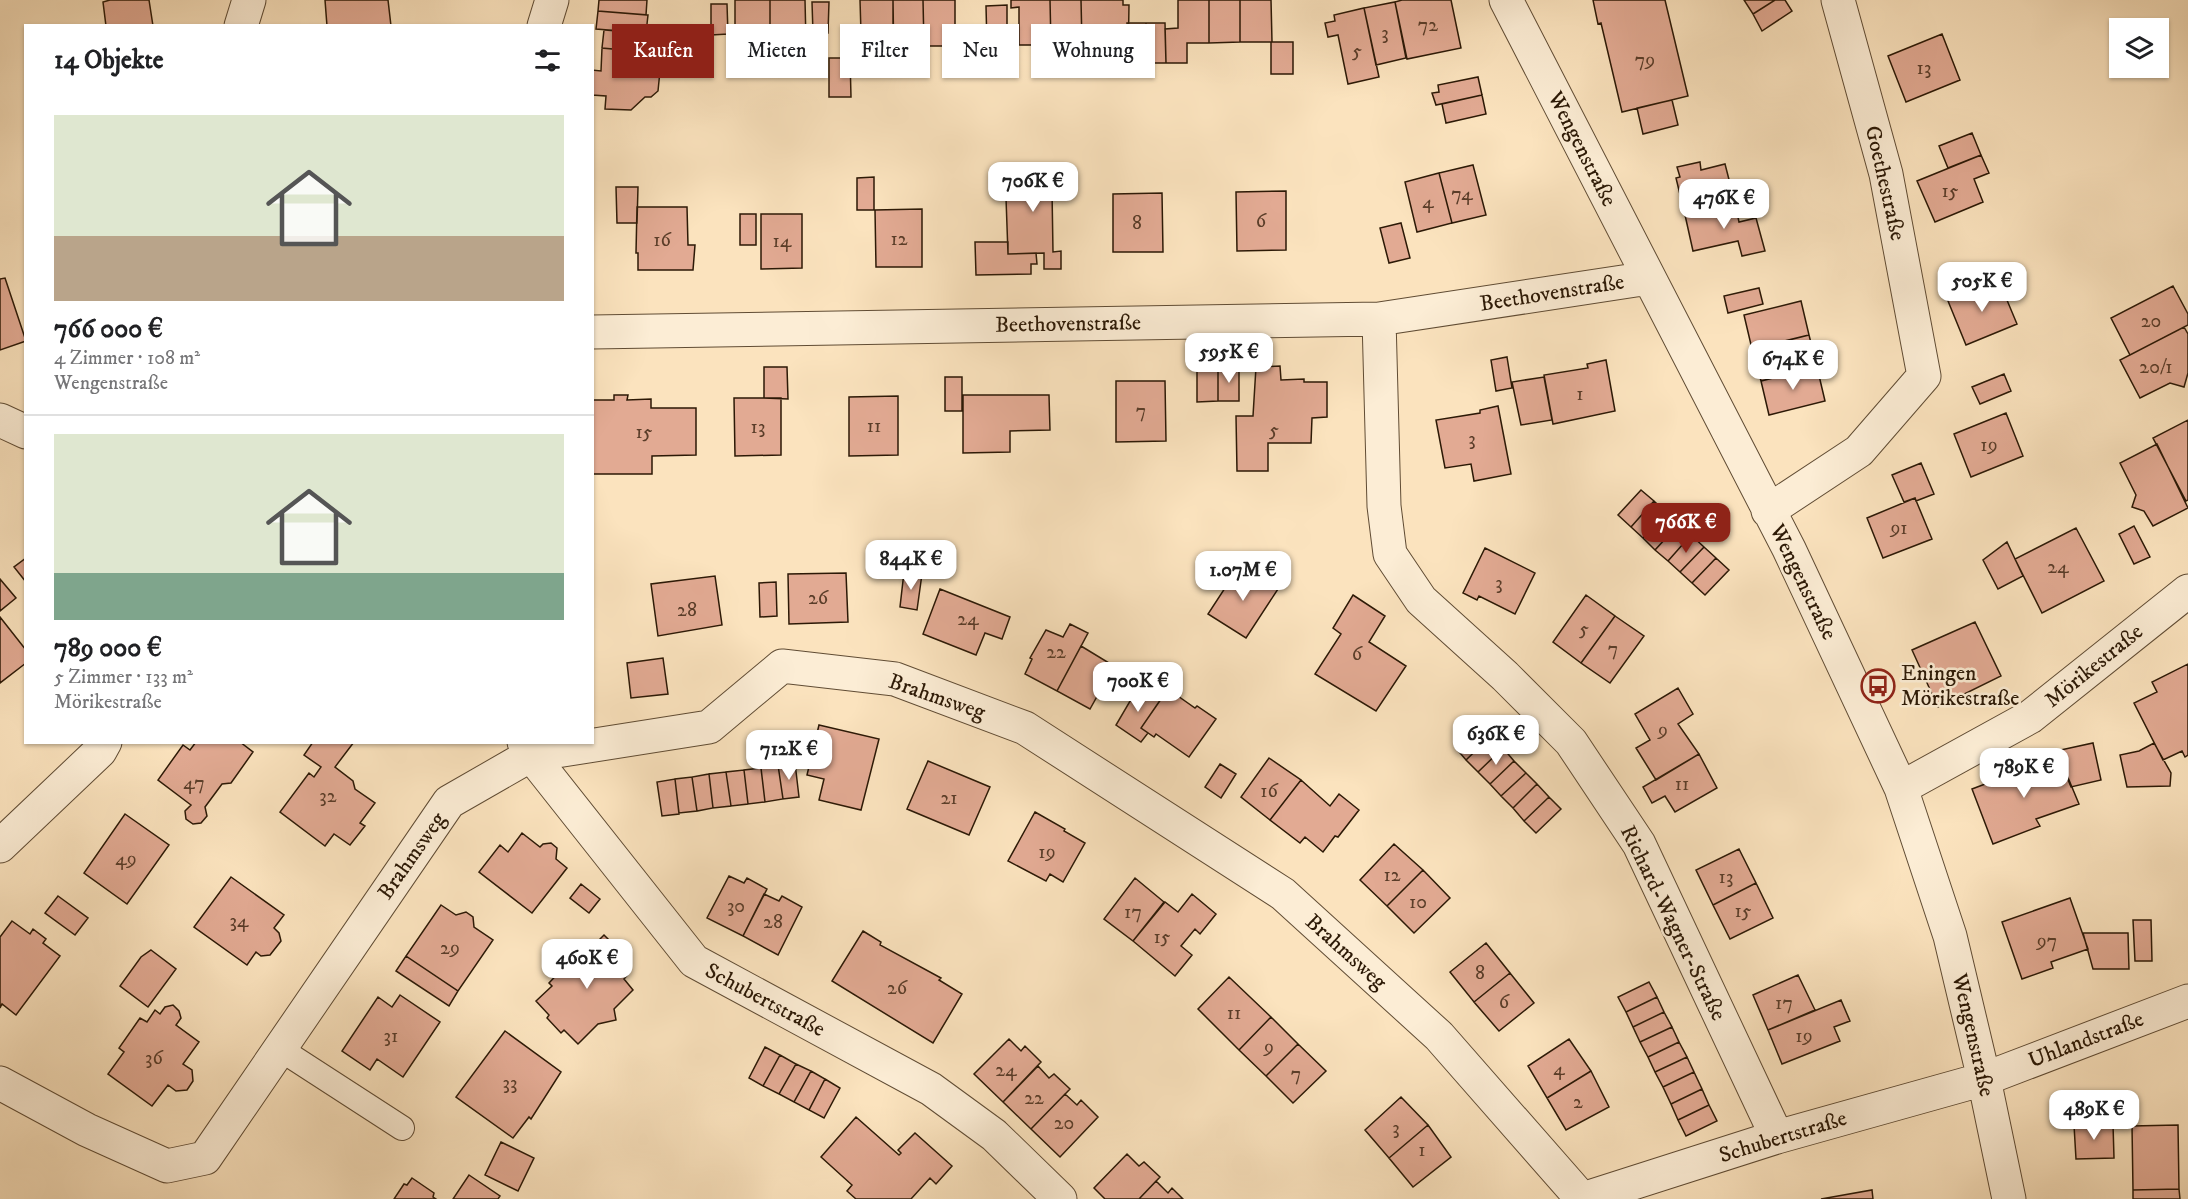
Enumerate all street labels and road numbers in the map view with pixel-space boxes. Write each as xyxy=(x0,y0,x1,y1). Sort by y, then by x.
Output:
street label: Wengenstraße xyxy=(1541,86,1622,211)
street label: Goethestraße xyxy=(1859,123,1911,243)
street label: Beethovenstraße xyxy=(1478,268,1626,318)
street label: Beethovenstraße xyxy=(995,309,1141,339)
street label: Wengenstraße xyxy=(1763,519,1843,644)
street label: Mörikestraße xyxy=(2039,618,2149,714)
street label: Brahmsweg xyxy=(885,668,989,726)
street label: Brahmsweg xyxy=(372,807,452,905)
street label: Richard-Wagner-Straße xyxy=(1614,821,1732,1025)
street label: Brahmsweg xyxy=(1300,908,1393,996)
street label: Schubertstraße xyxy=(700,957,830,1043)
street label: Wengenstraße xyxy=(1946,970,2000,1099)
street label: Uhlandstraße xyxy=(2025,1006,2147,1074)
street label: Schubertstraße xyxy=(1716,1105,1850,1169)

